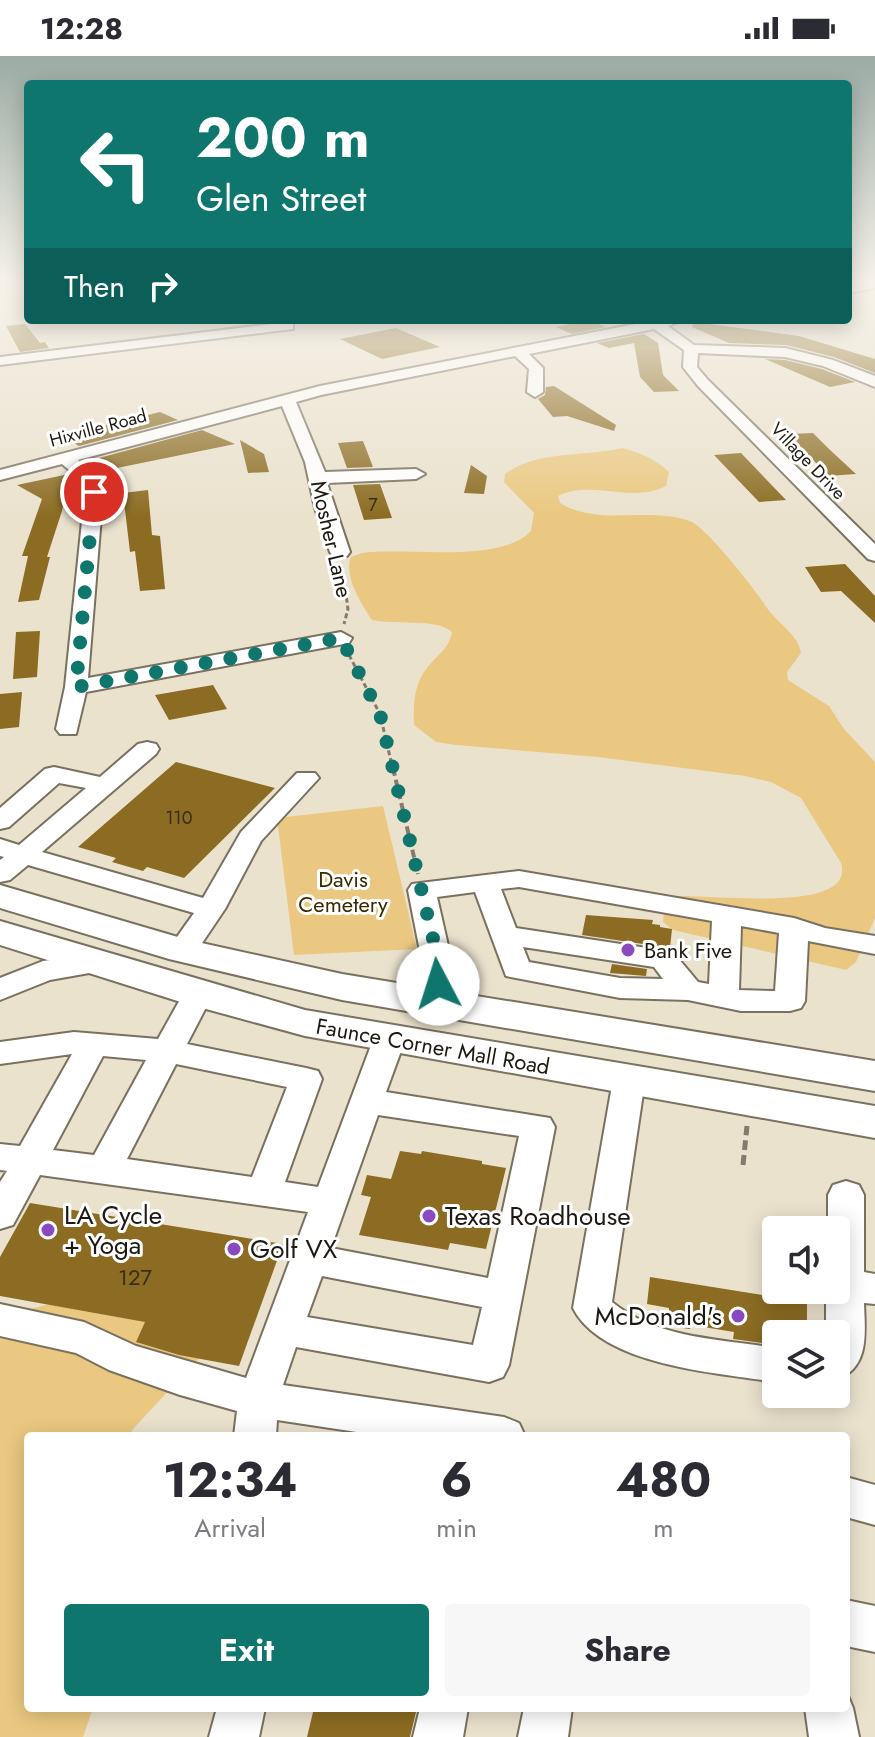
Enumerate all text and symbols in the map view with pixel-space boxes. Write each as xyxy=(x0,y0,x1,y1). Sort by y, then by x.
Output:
text: 12:28 xyxy=(40,7,123,50)
text: 200 m xyxy=(196,97,370,178)
icon: left xyxy=(64,112,168,216)
text: Glen Street xyxy=(196,172,366,224)
icon: right xyxy=(141,264,185,308)
text: Then xyxy=(64,265,125,308)
street label: Hixville Road xyxy=(46,403,150,453)
street label: Village Drive xyxy=(764,417,852,505)
pin xyxy=(60,458,128,526)
icon: arrive xyxy=(72,470,116,514)
street label: Mosher Lane xyxy=(303,477,361,601)
house number: 7 xyxy=(368,492,378,518)
house number: 110 xyxy=(166,805,193,831)
park label: Davis Cemetery xyxy=(298,863,388,920)
place label: Bank Five xyxy=(644,934,732,966)
marker: Bank Five xyxy=(619,941,637,959)
position arrow xyxy=(396,942,480,1026)
street label: Faunce Corner Mall Road xyxy=(314,1010,552,1082)
place label: LA Cycle + Yoga xyxy=(64,1196,162,1264)
place label: Texas Roadhouse xyxy=(445,1197,631,1235)
marker: Texas Roadhouse xyxy=(420,1207,438,1225)
map controls xyxy=(762,1216,850,1408)
button: sound xyxy=(762,1216,850,1304)
marker: LA Cycle + Yoga xyxy=(39,1221,57,1239)
place label: Golf VX xyxy=(250,1230,338,1268)
marker: Golf VX xyxy=(225,1240,243,1258)
house number: 127 xyxy=(118,1261,152,1293)
place label: McDonald's xyxy=(594,1297,722,1335)
marker: McDonald's xyxy=(729,1307,747,1325)
button: layers xyxy=(762,1320,850,1408)
text: 12:34 xyxy=(163,1446,298,1515)
text: 6 xyxy=(441,1446,473,1515)
text: 480 xyxy=(616,1446,711,1515)
text: Arrival xyxy=(194,1509,266,1547)
text: min xyxy=(436,1509,477,1547)
text: m xyxy=(653,1509,674,1547)
button: Exit xyxy=(64,1604,429,1696)
button: Share xyxy=(445,1604,810,1696)

